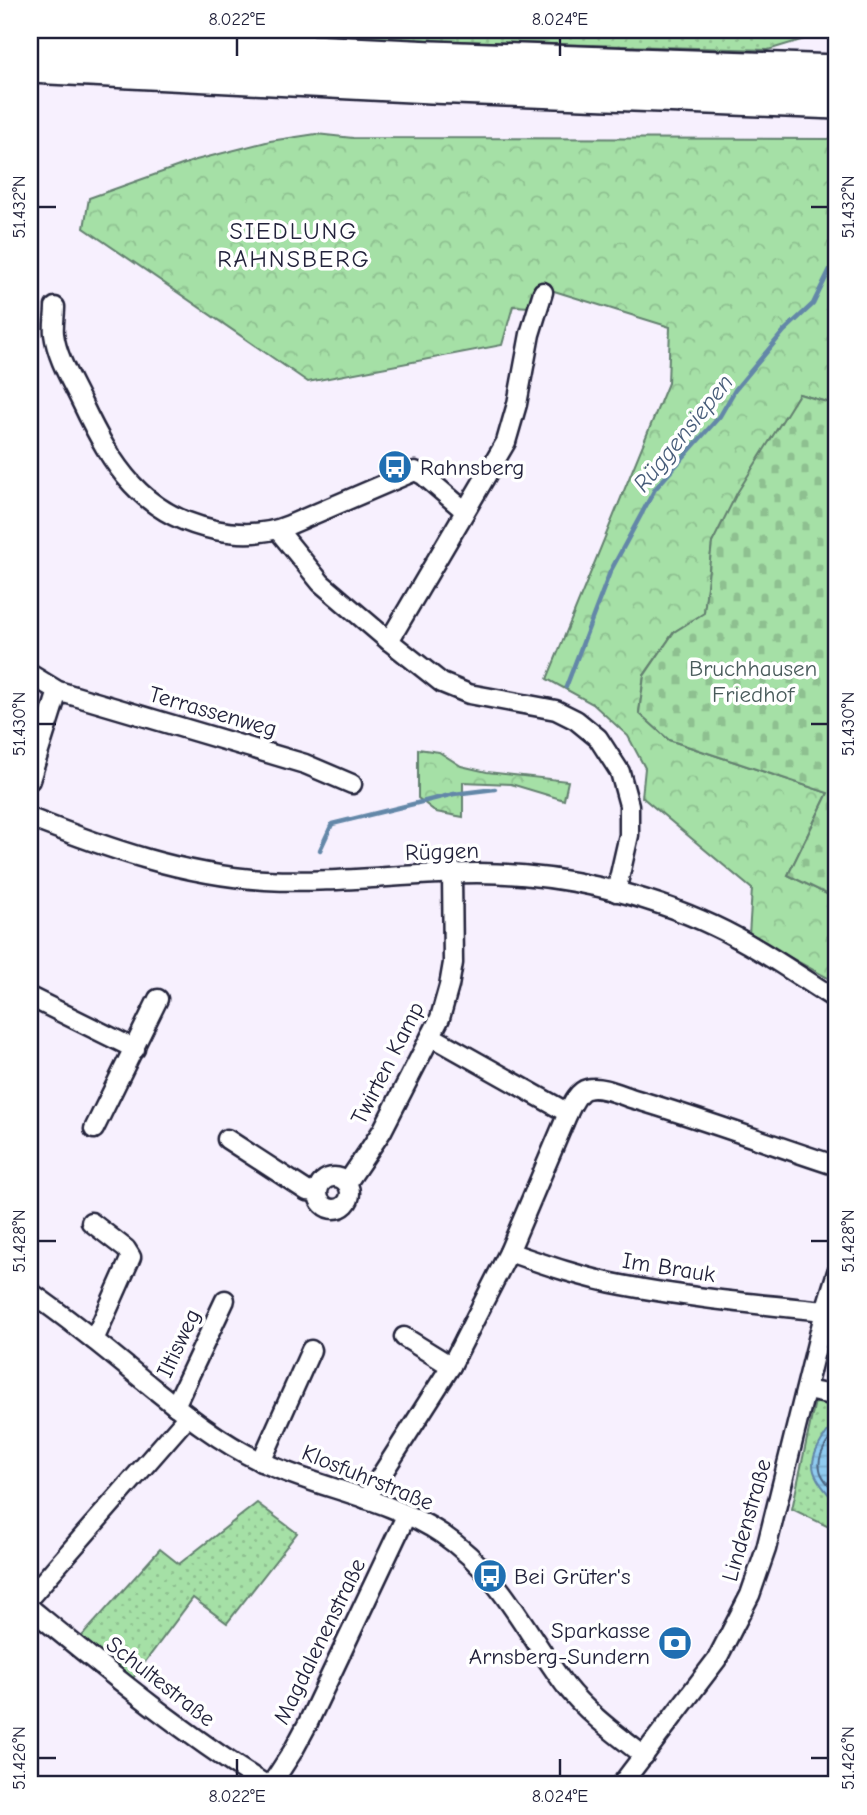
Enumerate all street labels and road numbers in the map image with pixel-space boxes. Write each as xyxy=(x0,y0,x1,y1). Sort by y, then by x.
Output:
street label: Terrassenweg xyxy=(146,680,280,743)
street label: Rüggen xyxy=(405,837,480,866)
street label: Twirten Kamp xyxy=(345,997,430,1129)
street label: Im Brauk xyxy=(621,1247,717,1288)
street label: Iltisweg xyxy=(151,1305,206,1382)
street label: Klosfuhrstraße xyxy=(298,1439,438,1516)
street label: Lindenstraße xyxy=(716,1456,777,1585)
street label: Magdalenenstraße xyxy=(268,1554,371,1729)
street label: Schultestraße xyxy=(101,1631,220,1732)

